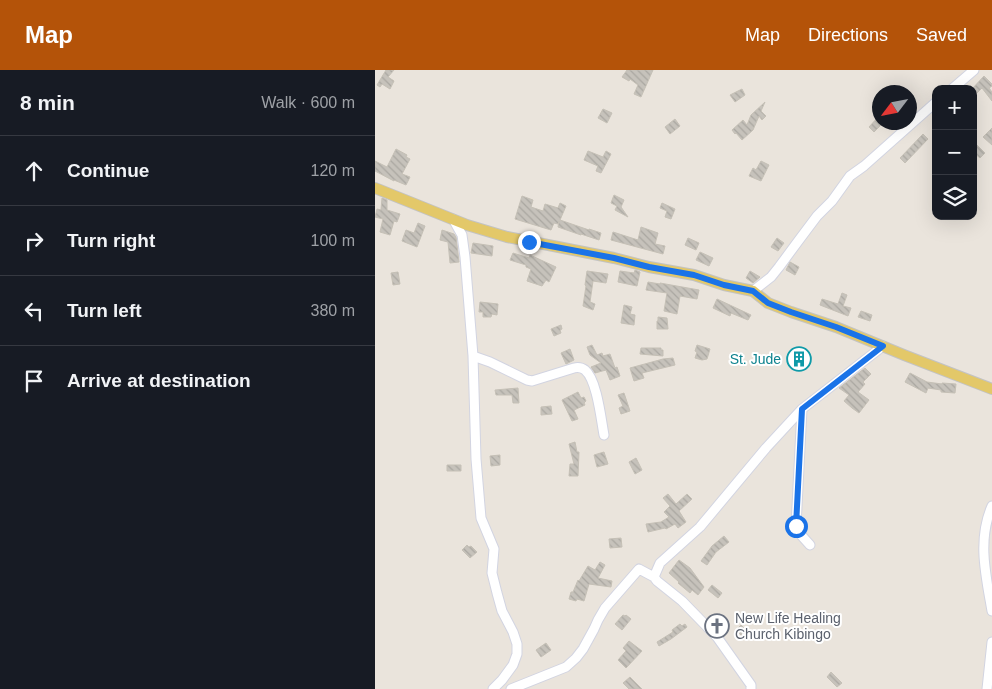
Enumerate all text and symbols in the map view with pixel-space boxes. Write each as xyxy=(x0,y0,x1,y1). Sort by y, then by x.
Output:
text: Map xyxy=(25,21,73,48)
text: Map xyxy=(745,25,780,45)
text: Directions xyxy=(808,25,888,45)
text: Saved xyxy=(916,25,967,45)
north arrow xyxy=(872,85,917,130)
map controls xyxy=(932,85,977,220)
button: + xyxy=(932,85,977,130)
text: 8 min xyxy=(20,91,75,114)
text: Walk · 600 m xyxy=(261,94,355,111)
button: − xyxy=(932,130,977,175)
icon: ahead xyxy=(20,157,48,185)
text: Continue xyxy=(67,160,149,181)
text: 120 m xyxy=(311,162,355,179)
button: layers xyxy=(932,175,977,220)
icon: right xyxy=(20,227,48,255)
text: Turn right xyxy=(67,230,155,251)
route end xyxy=(518,231,541,254)
text: 100 m xyxy=(311,232,355,249)
icon: left xyxy=(20,297,48,325)
text: Turn left xyxy=(67,300,142,321)
text: 380 m xyxy=(311,302,355,319)
building icon: St. Jude xyxy=(786,346,812,372)
place label: St. Jude xyxy=(730,351,781,367)
icon: arrive xyxy=(20,367,48,395)
text: Arrive at destination xyxy=(67,370,251,391)
route start xyxy=(785,515,808,538)
place label: New Life Healing Church Kibingo xyxy=(735,610,841,642)
church icon: New Life Healing Church Kibingo xyxy=(704,613,730,639)

